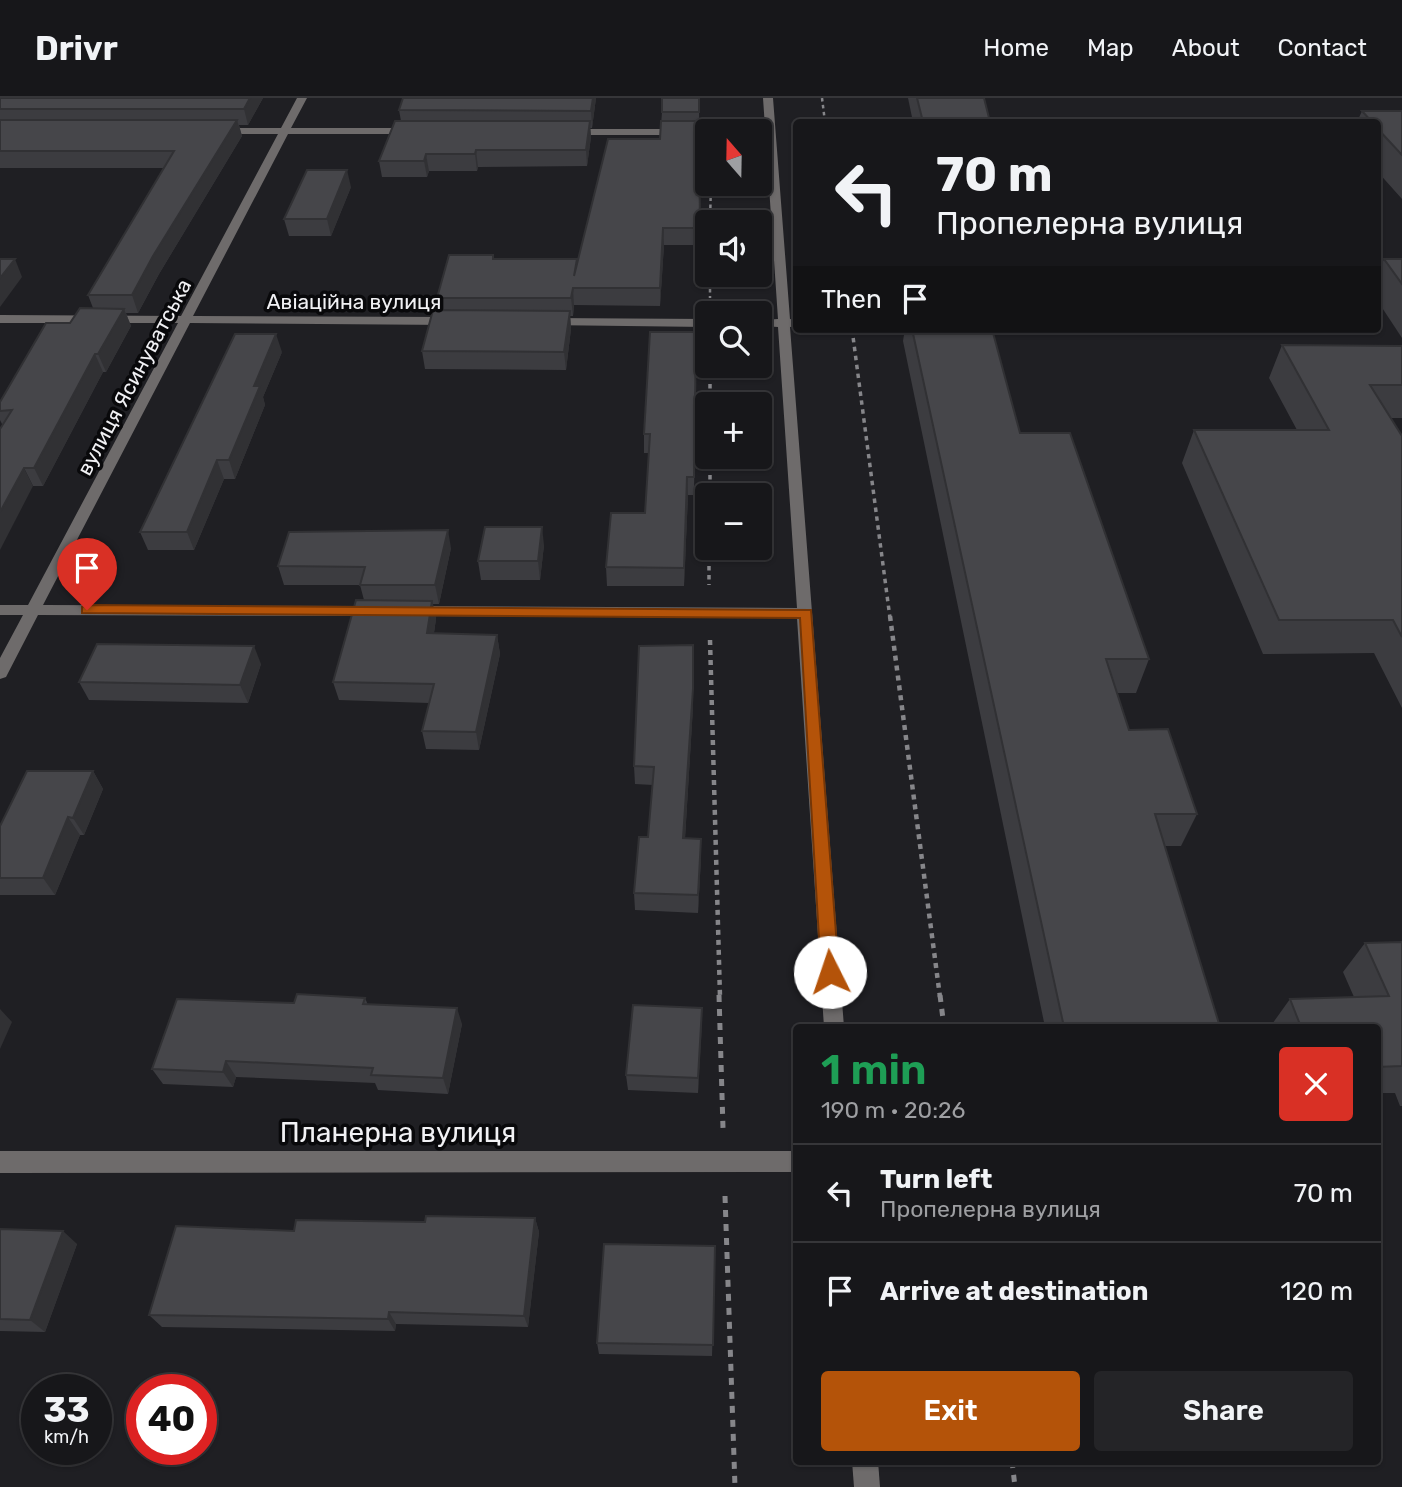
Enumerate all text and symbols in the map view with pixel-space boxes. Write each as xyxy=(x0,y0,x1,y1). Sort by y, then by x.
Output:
text: Drivr xyxy=(35,29,118,68)
text: Home xyxy=(983,34,1049,62)
text: Map xyxy=(1087,34,1134,62)
text: About xyxy=(1172,34,1240,62)
text: Contact xyxy=(1278,34,1367,62)
north arrow xyxy=(695,119,772,196)
map controls xyxy=(695,119,772,560)
text: 70 m xyxy=(936,145,1053,203)
icon: left xyxy=(821,147,912,238)
text: Пропелерна вулиця xyxy=(936,204,1243,242)
button: sound xyxy=(695,210,772,287)
street label: вулиця Ясинуватська xyxy=(72,275,196,479)
icon: arrive xyxy=(896,280,934,318)
text: Then xyxy=(821,284,882,315)
street label: Авіаційна вулиця xyxy=(267,289,441,314)
button: search xyxy=(695,301,772,378)
button: + xyxy=(695,392,772,469)
button: − xyxy=(695,483,772,560)
pin xyxy=(57,538,117,610)
icon: arrive xyxy=(68,549,106,587)
position arrow xyxy=(793,935,867,1009)
text: 1 min xyxy=(821,1045,927,1095)
button: close xyxy=(1279,1047,1353,1121)
text: 190 m · 20:26 xyxy=(821,1096,965,1124)
street label: Планерна вулиця xyxy=(280,1116,516,1149)
text: Turn left xyxy=(880,1164,992,1195)
icon: left xyxy=(821,1174,859,1212)
text: 70 m xyxy=(1294,1178,1353,1209)
text: Пропелерна вулиця xyxy=(880,1195,1101,1223)
icon: arrive xyxy=(821,1272,859,1310)
text: Arrive at destination xyxy=(880,1276,1148,1307)
text: 120 m xyxy=(1281,1276,1353,1307)
button: Exit xyxy=(821,1371,1080,1451)
button: Share xyxy=(1094,1371,1353,1451)
speed limit sign: 40 xyxy=(126,1374,217,1465)
text: 33 xyxy=(43,1389,90,1431)
text: km/h xyxy=(44,1426,89,1448)

